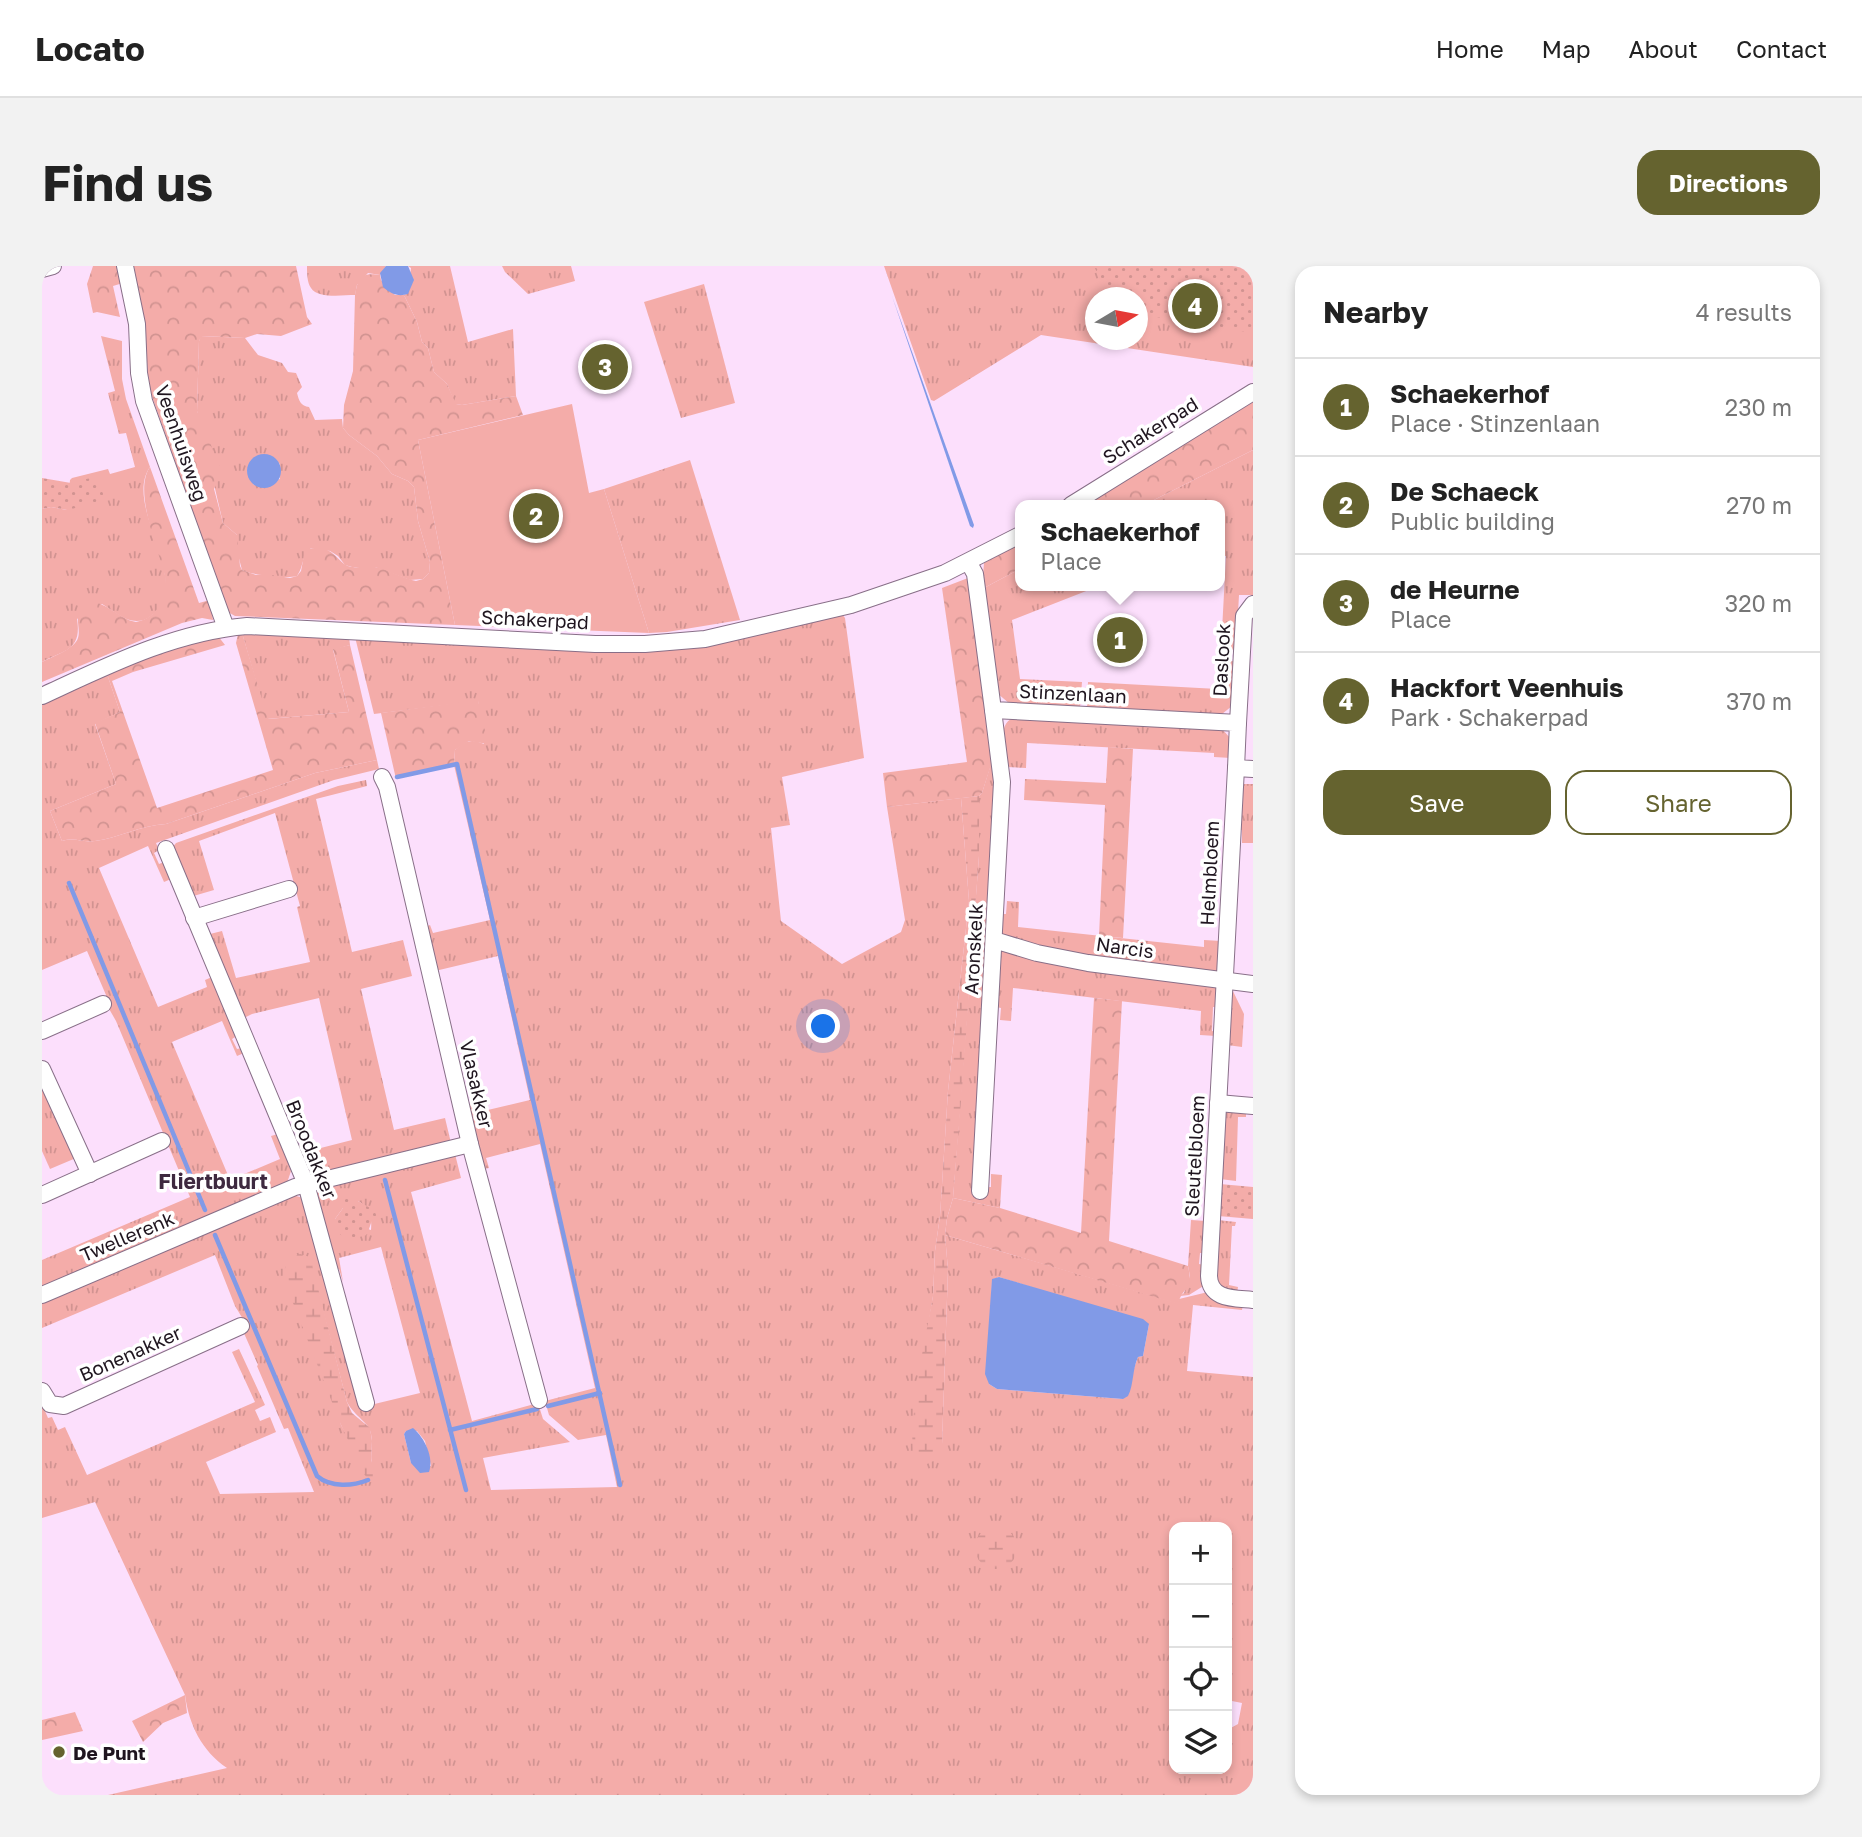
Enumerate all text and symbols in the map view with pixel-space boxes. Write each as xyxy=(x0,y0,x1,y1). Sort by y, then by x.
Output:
text: Locato xyxy=(35,29,145,68)
text: Home xyxy=(1436,34,1504,63)
text: Map xyxy=(1542,34,1591,63)
text: About xyxy=(1629,34,1698,63)
text: Contact xyxy=(1736,34,1827,63)
button: Directions xyxy=(1637,150,1820,215)
text: Find us xyxy=(42,153,213,212)
pin: 4 xyxy=(1172,280,1218,332)
north arrow xyxy=(1085,287,1148,350)
text: Nearby xyxy=(1323,294,1428,330)
text: 4 results xyxy=(1696,298,1792,326)
pin: 3 xyxy=(582,341,628,393)
text: Schaekerhof xyxy=(1390,378,1549,409)
street label: Veenhuisweg xyxy=(151,382,213,504)
street label: Schakerpad xyxy=(1098,392,1202,468)
text: 1 xyxy=(1340,393,1352,421)
text: 230 m xyxy=(1725,393,1792,421)
text: Place · Stinzenlaan xyxy=(1390,409,1600,437)
text: De Schaeck xyxy=(1390,476,1539,507)
pin: 2 xyxy=(513,490,559,542)
text: 2 xyxy=(1339,491,1353,519)
text: 270 m xyxy=(1726,491,1792,519)
popup xyxy=(1015,500,1225,591)
text: Public building xyxy=(1390,507,1555,535)
text: Schaekerhof xyxy=(1040,516,1200,547)
text: Place xyxy=(1040,547,1102,575)
text: de Heurne xyxy=(1390,574,1520,605)
text: 3 xyxy=(1339,589,1353,617)
text: 320 m xyxy=(1725,589,1792,617)
street label: Schakerpad xyxy=(481,605,589,633)
text: Place xyxy=(1390,605,1451,633)
pin: 1 xyxy=(1097,614,1143,666)
street label: Daslook xyxy=(1208,622,1234,697)
text: Hackfort Veenhuis xyxy=(1390,672,1624,703)
street label: Stinzenlaan xyxy=(1019,679,1127,707)
text: 4 xyxy=(1339,687,1353,715)
text: 370 m xyxy=(1726,687,1792,715)
text: Park · Schakerpad xyxy=(1390,703,1589,731)
button: Save xyxy=(1323,770,1551,835)
button: Share xyxy=(1565,770,1792,835)
street label: Helmbloem xyxy=(1195,820,1223,926)
street label: Aronskelk xyxy=(959,903,987,995)
street label: Narcis xyxy=(1095,932,1155,962)
your location xyxy=(806,1009,840,1043)
street label: Vlasakker xyxy=(456,1038,498,1131)
street label: Sleutelbloem xyxy=(1179,1094,1209,1218)
street label: Broodakker xyxy=(282,1096,342,1202)
district label: Fliertbuurt xyxy=(158,1168,268,1194)
street label: Twellerenk xyxy=(77,1206,178,1266)
street label: Bonenakker xyxy=(76,1320,185,1386)
map controls xyxy=(1169,1522,1232,1774)
button: + xyxy=(1169,1522,1232,1585)
button: − xyxy=(1169,1585,1232,1648)
button: locate xyxy=(1169,1648,1232,1711)
button: layers xyxy=(1169,1711,1232,1774)
place label: De Punt xyxy=(73,1741,146,1764)
marker: De Punt xyxy=(51,1744,67,1760)

